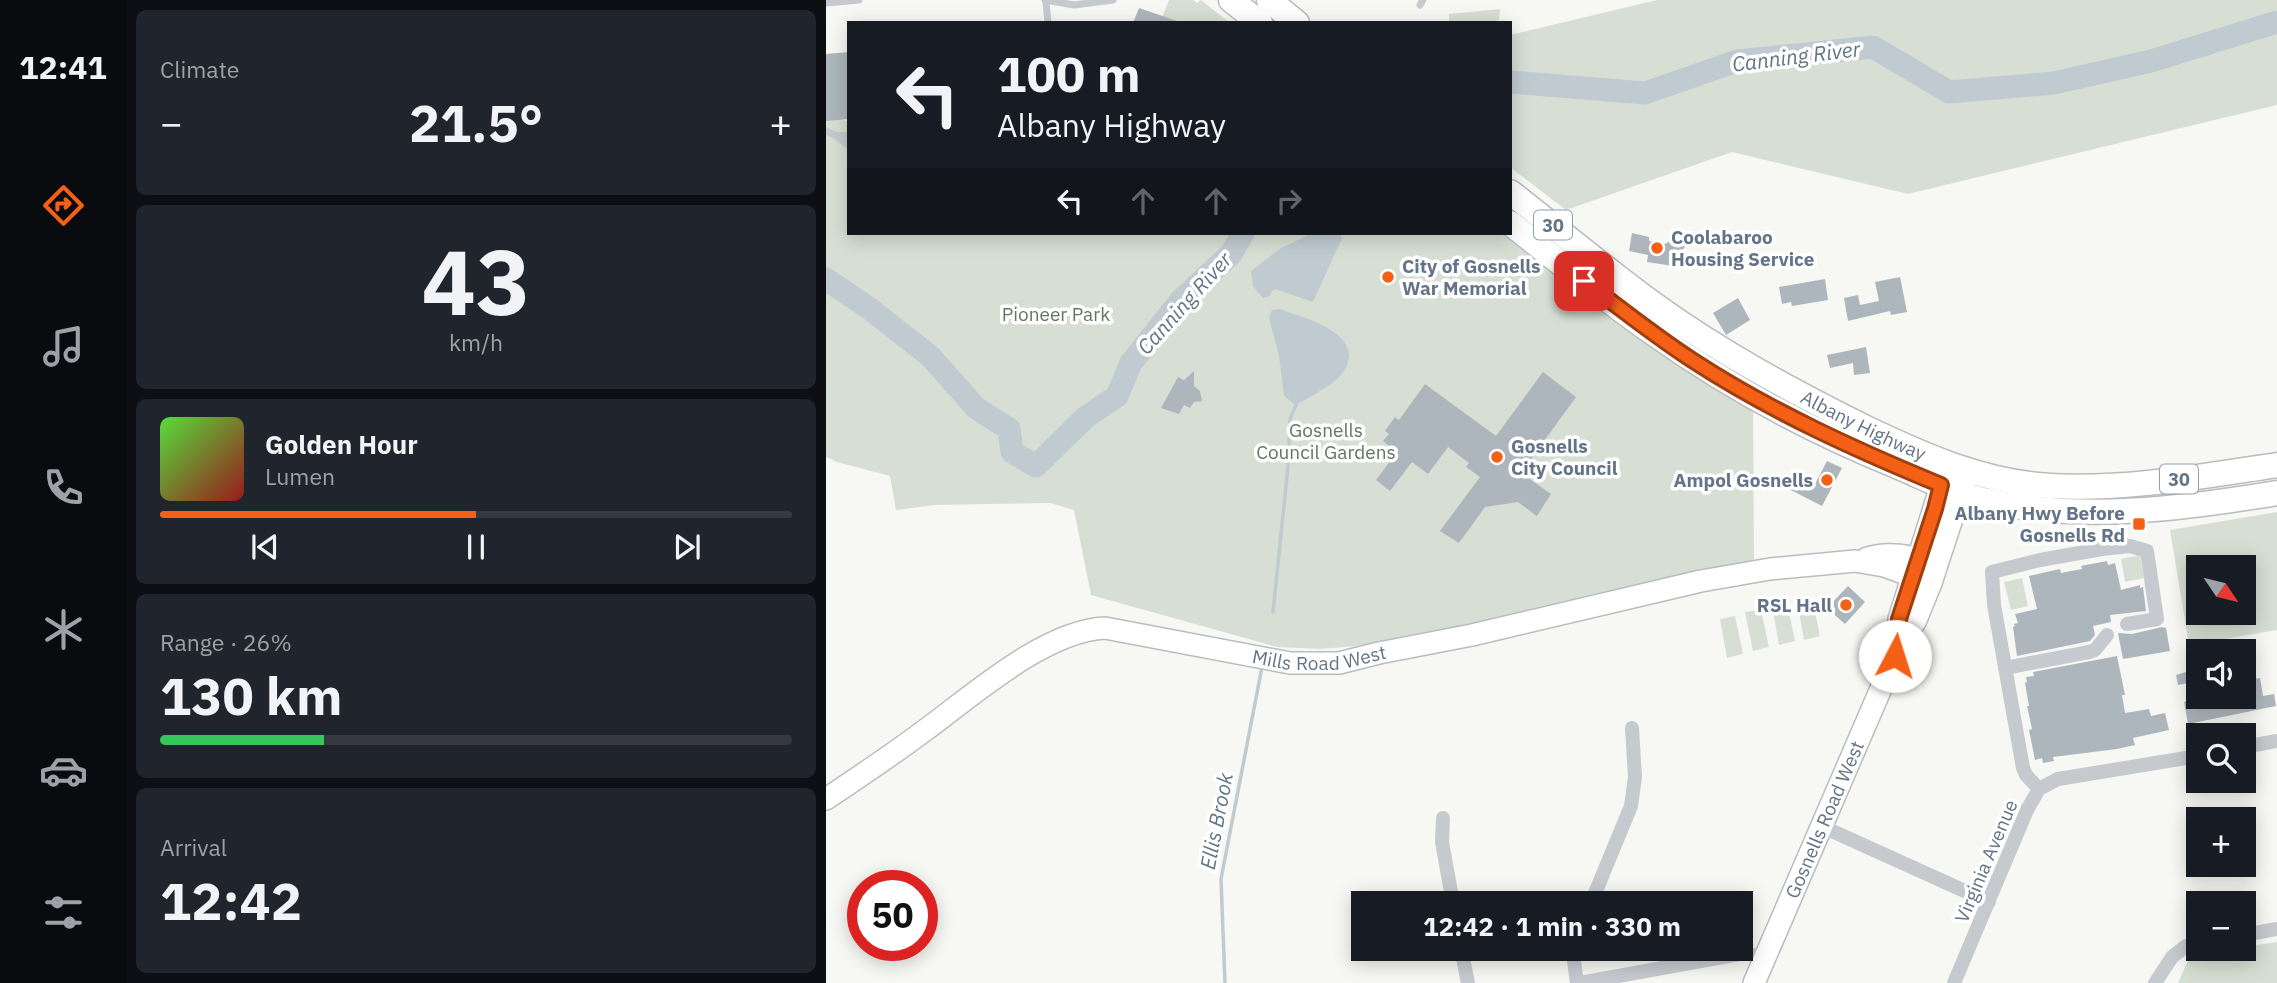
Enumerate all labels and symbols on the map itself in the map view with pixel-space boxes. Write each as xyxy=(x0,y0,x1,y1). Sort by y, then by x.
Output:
water label: Canning River xyxy=(1731,34,1863,78)
road number: 30 xyxy=(1534,210,1572,240)
place label: Coolabaroo Housing Service xyxy=(1671,225,1815,271)
marker: Coolabaroo Housing Service xyxy=(1649,240,1665,256)
water label: Canning River xyxy=(1131,245,1238,360)
pin xyxy=(1554,251,1614,311)
place label: City of Gosnells War Memorial xyxy=(1402,254,1541,300)
marker: City of Gosnells War Memorial xyxy=(1380,269,1396,285)
park label: Pioneer Park xyxy=(1002,302,1110,326)
street label: Albany Highway xyxy=(1797,385,1930,466)
park label: Gosnells Council Gardens xyxy=(1256,418,1396,464)
place label: Gosnells City Council xyxy=(1511,434,1618,480)
marker: Gosnells City Council xyxy=(1489,449,1505,465)
road number: 30 xyxy=(2160,464,2198,494)
place label: Ampol Gosnells xyxy=(1674,468,1813,492)
marker: Ampol Gosnells xyxy=(1819,472,1835,488)
place label: Albany Hwy Before Gosnells Rd xyxy=(1955,501,2125,547)
marker: Albany Hwy Before Gosnells Rd xyxy=(2131,516,2147,532)
north arrow xyxy=(2186,555,2256,625)
place label: RSL Hall xyxy=(1757,593,1832,617)
marker: RSL Hall xyxy=(1838,597,1854,613)
position arrow xyxy=(1858,619,1932,693)
street label: Mills Road West xyxy=(1250,640,1388,675)
street label: Gosnells Road West xyxy=(1780,737,1869,902)
water label: Ellis Brook xyxy=(1193,769,1239,872)
street label: Virginia Avenue xyxy=(1949,796,2023,926)
speed limit sign: 50 xyxy=(847,870,938,961)

